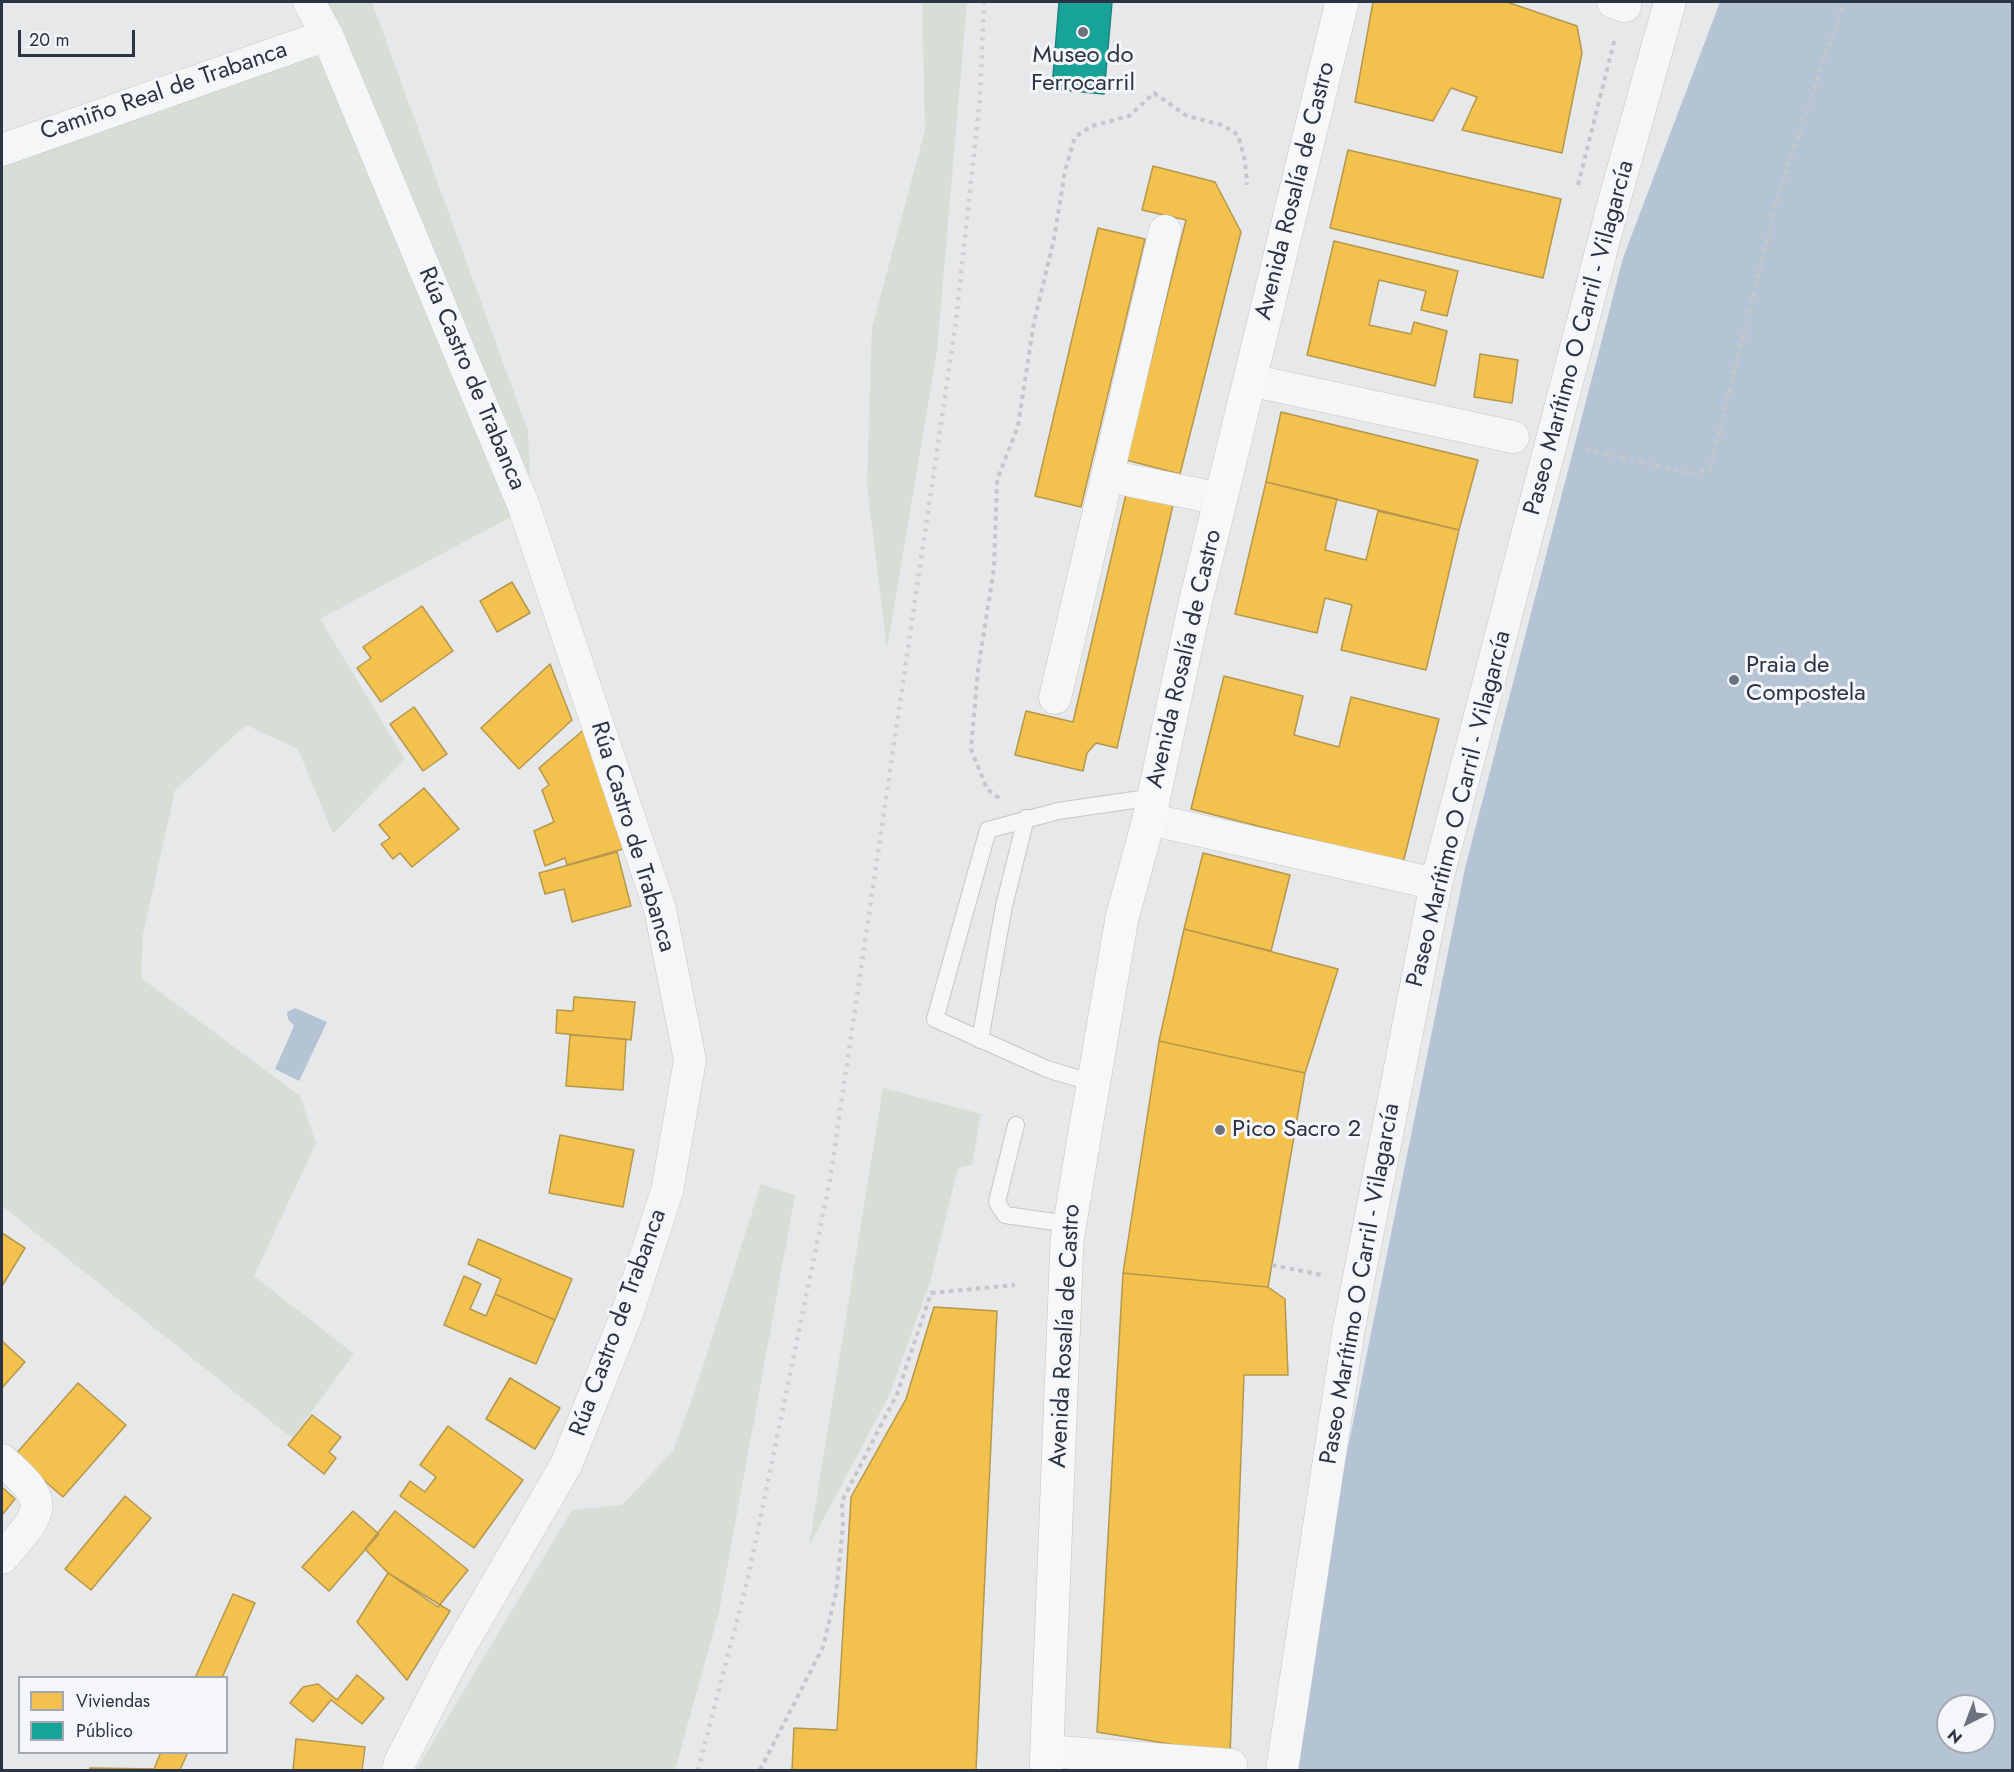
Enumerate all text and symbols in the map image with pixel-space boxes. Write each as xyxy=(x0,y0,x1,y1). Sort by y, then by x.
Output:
scale bar xyxy=(21,18,138,56)
marker: Museo do Ferrocarril xyxy=(1076,25,1090,39)
text: 20 m xyxy=(29,27,69,53)
street label: Camiño Real de Trabanca xyxy=(37,36,291,148)
place label: Museo do Ferrocarril xyxy=(1031,42,1135,98)
street label: Avenida Rosalía de Castro xyxy=(1250,59,1342,323)
street label: Paseo Marítimo O Carril - Vilagarcía xyxy=(1519,157,1641,519)
street label: Rúa Castro de Trabanca xyxy=(411,263,531,495)
street label: Avenida Rosalía de Castro xyxy=(1141,527,1229,791)
street label: Paseo Marítimo O Carril - Vilagarcía xyxy=(1402,628,1518,990)
place label: Praia de Compostela xyxy=(1746,652,1866,708)
marker: Praia de Compostela xyxy=(1727,673,1741,687)
street label: Rúa Castro de Trabanca xyxy=(583,718,681,956)
street label: Paseo Marítimo O Carril - Vilagarcía xyxy=(1315,1101,1407,1467)
place label: Pico Sacro 2 xyxy=(1232,1116,1361,1144)
marker: Pico Sacro 2 xyxy=(1213,1123,1227,1137)
street label: Avenida Rosalía de Castro xyxy=(1045,1203,1087,1469)
street label: Rúa Castro de Trabanca xyxy=(565,1206,673,1440)
legend xyxy=(18,1676,228,1754)
text: Viviendas xyxy=(76,1688,150,1714)
north arrow xyxy=(1936,1694,1996,1754)
text: Público xyxy=(76,1718,133,1744)
text: N xyxy=(1943,1723,1967,1749)

